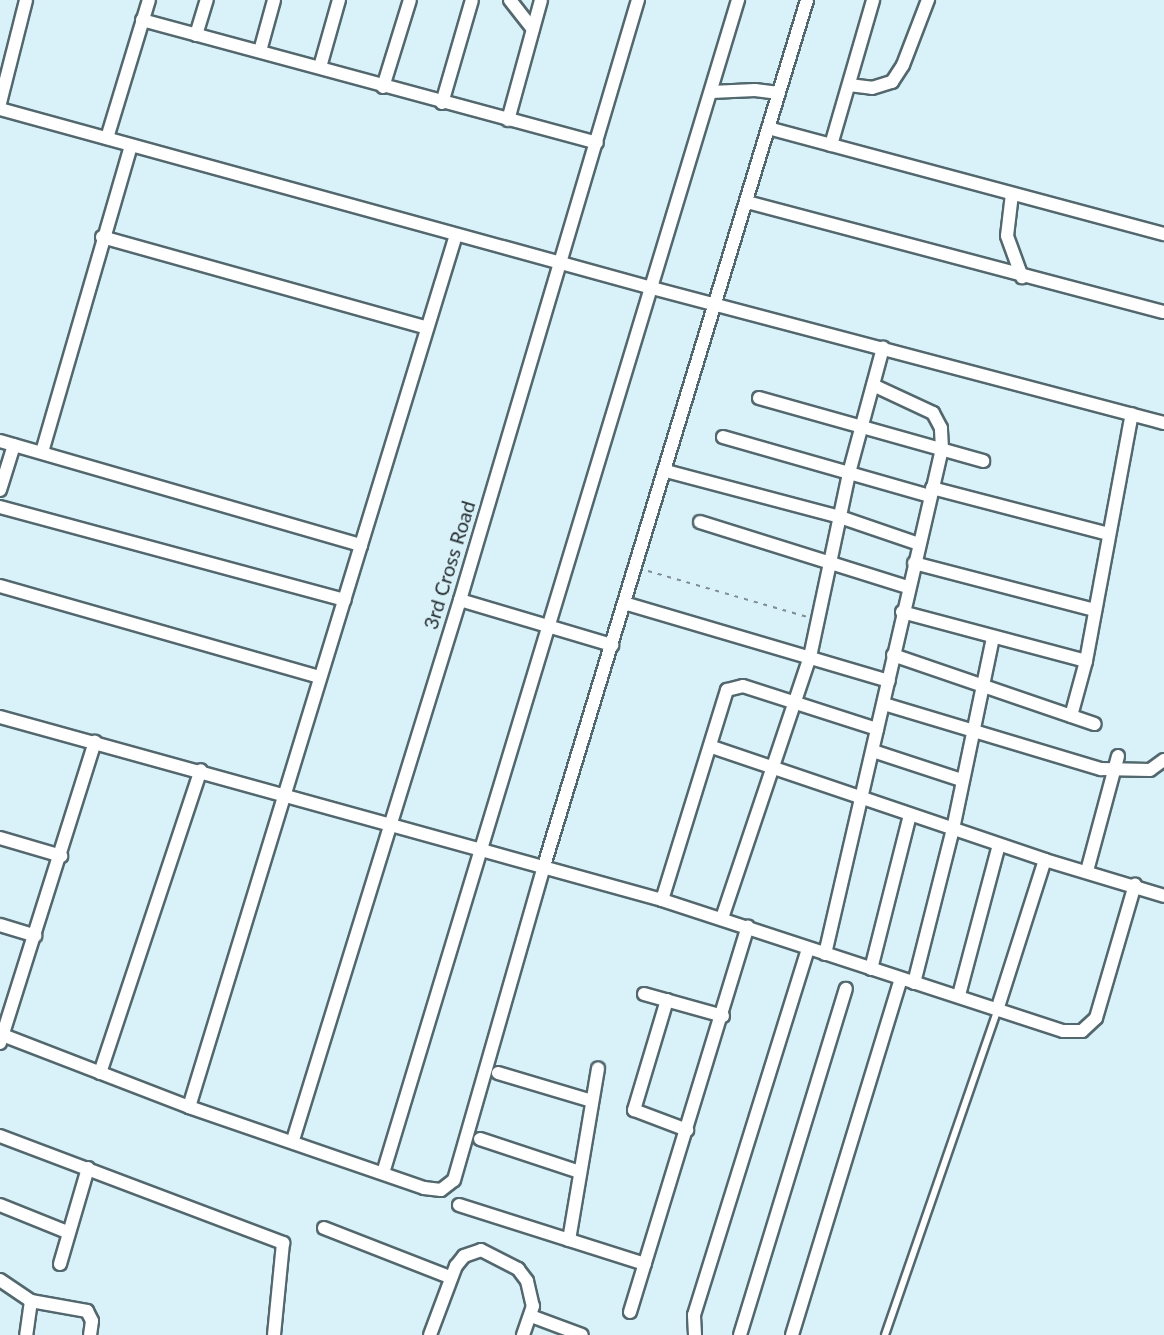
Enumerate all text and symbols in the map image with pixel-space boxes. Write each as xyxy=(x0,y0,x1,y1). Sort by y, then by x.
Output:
street label: 3rd Cross Road xyxy=(418,498,480,632)

